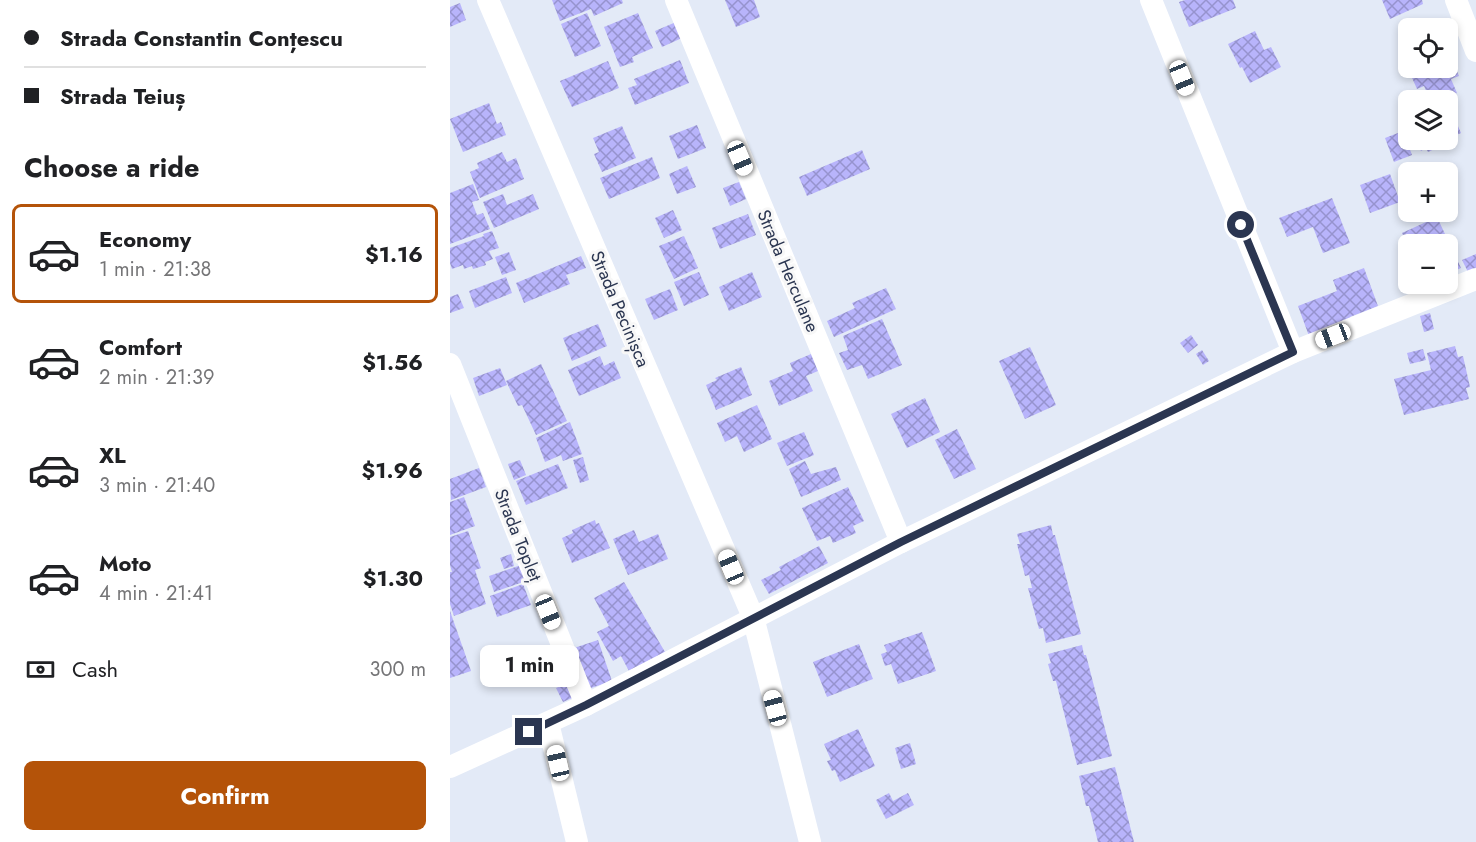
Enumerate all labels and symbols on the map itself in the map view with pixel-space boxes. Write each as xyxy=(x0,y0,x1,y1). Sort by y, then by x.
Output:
car xyxy=(1167,58,1197,98)
car xyxy=(725,138,755,178)
street label: Strada Herculane xyxy=(750,206,826,336)
route start xyxy=(1227,211,1254,238)
street label: Strada Pecinișca xyxy=(584,247,656,371)
car xyxy=(1313,321,1353,351)
street label: Strada Topleț xyxy=(488,485,549,586)
car xyxy=(716,547,746,587)
car xyxy=(533,592,563,632)
callout: 1 min xyxy=(479,645,578,687)
car xyxy=(762,688,788,728)
route end xyxy=(515,718,542,745)
car xyxy=(545,743,571,783)

